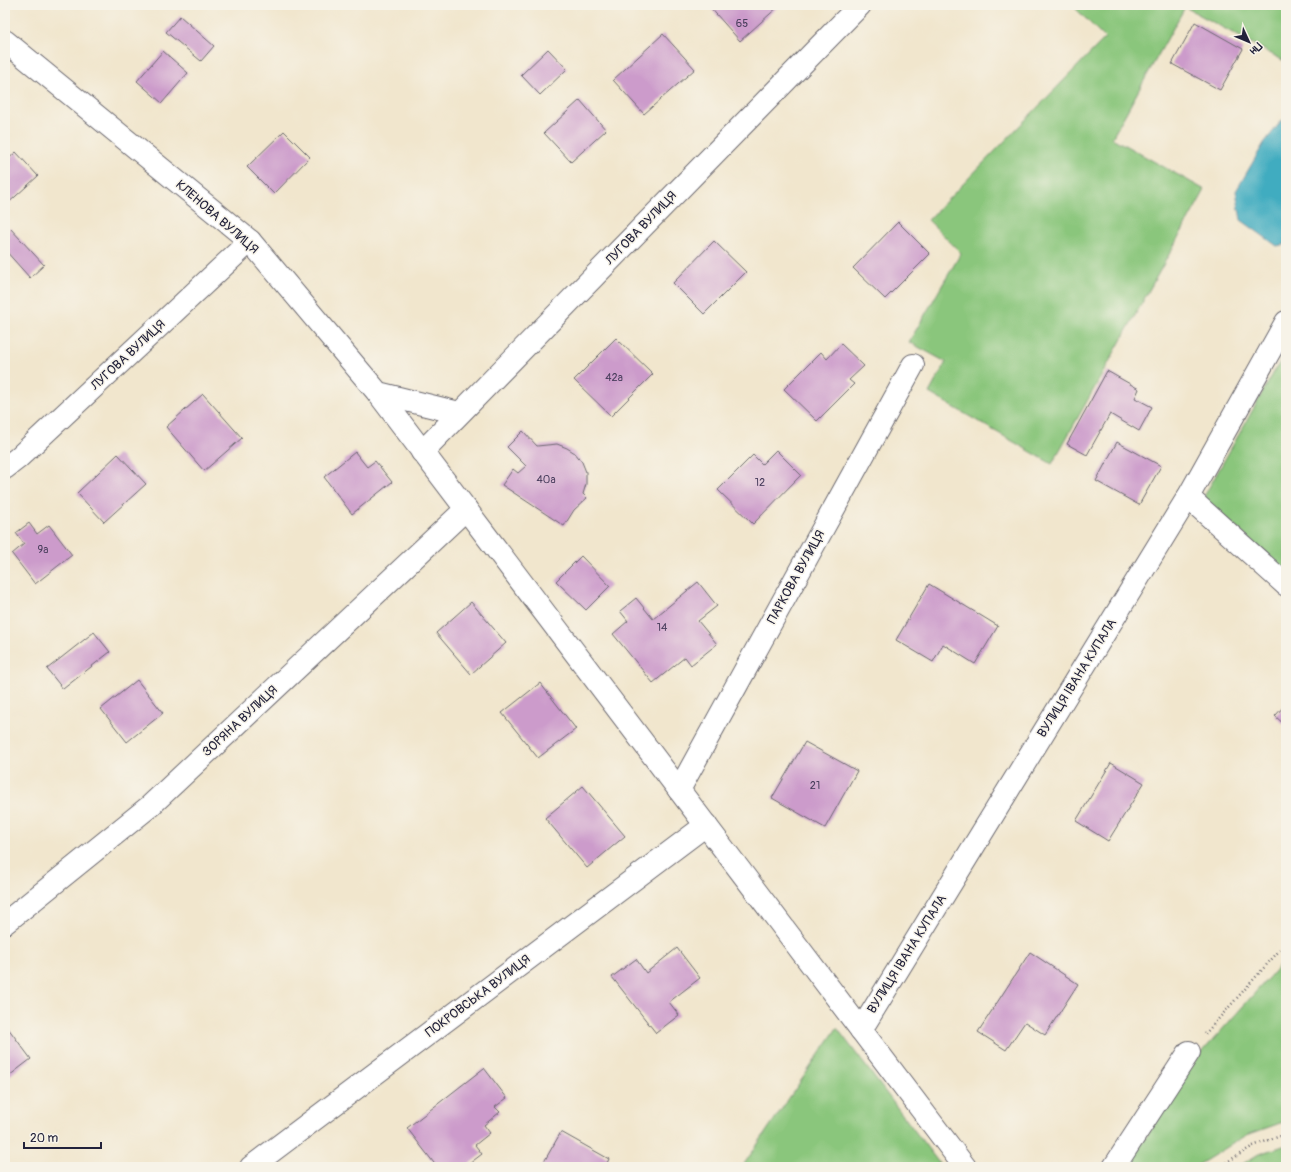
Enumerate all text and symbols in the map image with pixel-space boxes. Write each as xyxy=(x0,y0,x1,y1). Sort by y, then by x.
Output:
house number: 65 xyxy=(736,17,748,30)
north arrow xyxy=(1229,22,1269,62)
text: Пн xyxy=(1247,40,1265,58)
street label: КЛЕНОВА ВУЛИЦЯ xyxy=(172,177,262,257)
street label: ЛУГОВА ВУЛИЦЯ xyxy=(601,188,680,269)
street label: ЛУГОВА ВУЛИЦЯ xyxy=(87,316,169,394)
house number: 42а xyxy=(605,371,623,384)
house number: 40а xyxy=(536,473,556,486)
house number: 12 xyxy=(755,476,765,489)
street label: ПАРКОВА ВУЛИЦЯ xyxy=(764,527,828,627)
house number: 9а xyxy=(38,543,48,556)
street label: ВУЛИЦЯ ІВАНА КУПАЛА xyxy=(1034,615,1120,740)
house number: 14 xyxy=(657,621,668,634)
street label: ЗОРЯНА ВУЛИЦЯ xyxy=(199,682,281,760)
house number: 21 xyxy=(810,779,820,792)
street label: ВУЛИЦЯ ІВАНА КУПАЛА xyxy=(864,891,950,1016)
street label: ПОКРОВСЬКА ВУЛИЦЯ xyxy=(422,951,534,1041)
scale bar xyxy=(24,1124,101,1150)
text: 20 m xyxy=(30,1131,59,1146)

